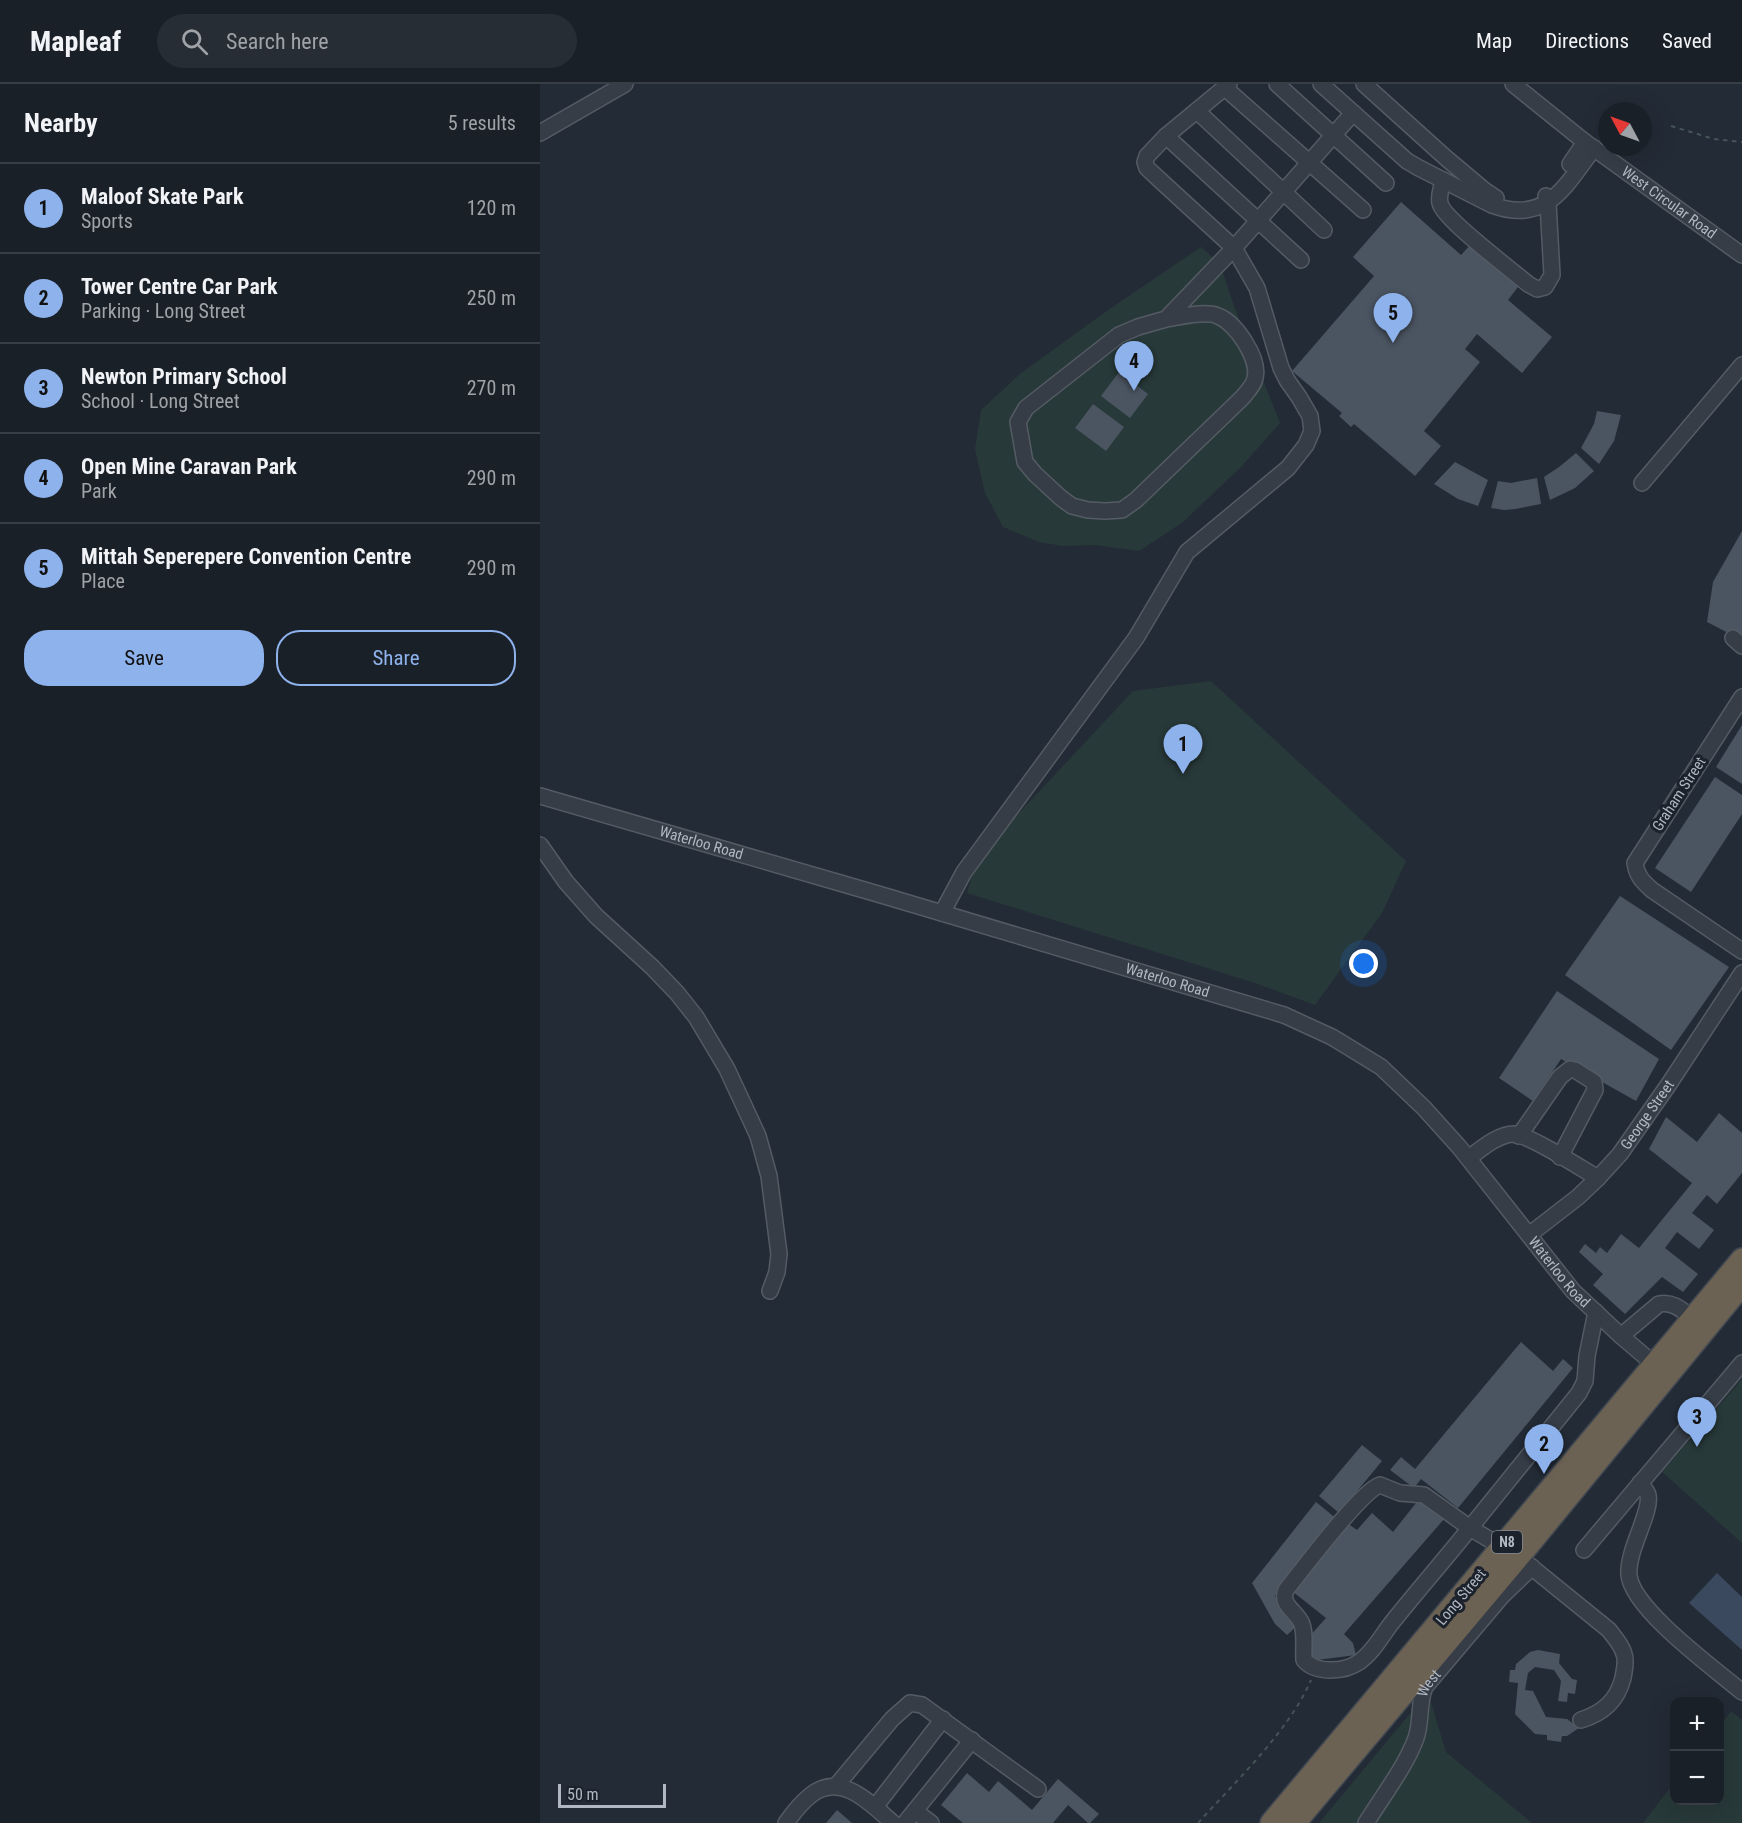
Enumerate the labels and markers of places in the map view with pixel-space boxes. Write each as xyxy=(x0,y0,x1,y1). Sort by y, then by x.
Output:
pin: 5 xyxy=(1374,294,1412,343)
pin: 4 xyxy=(1114,342,1154,391)
pin: 1 xyxy=(1164,724,1202,774)
pin: 3 xyxy=(1678,1398,1716,1447)
pin: 2 xyxy=(1524,1424,1564,1474)

